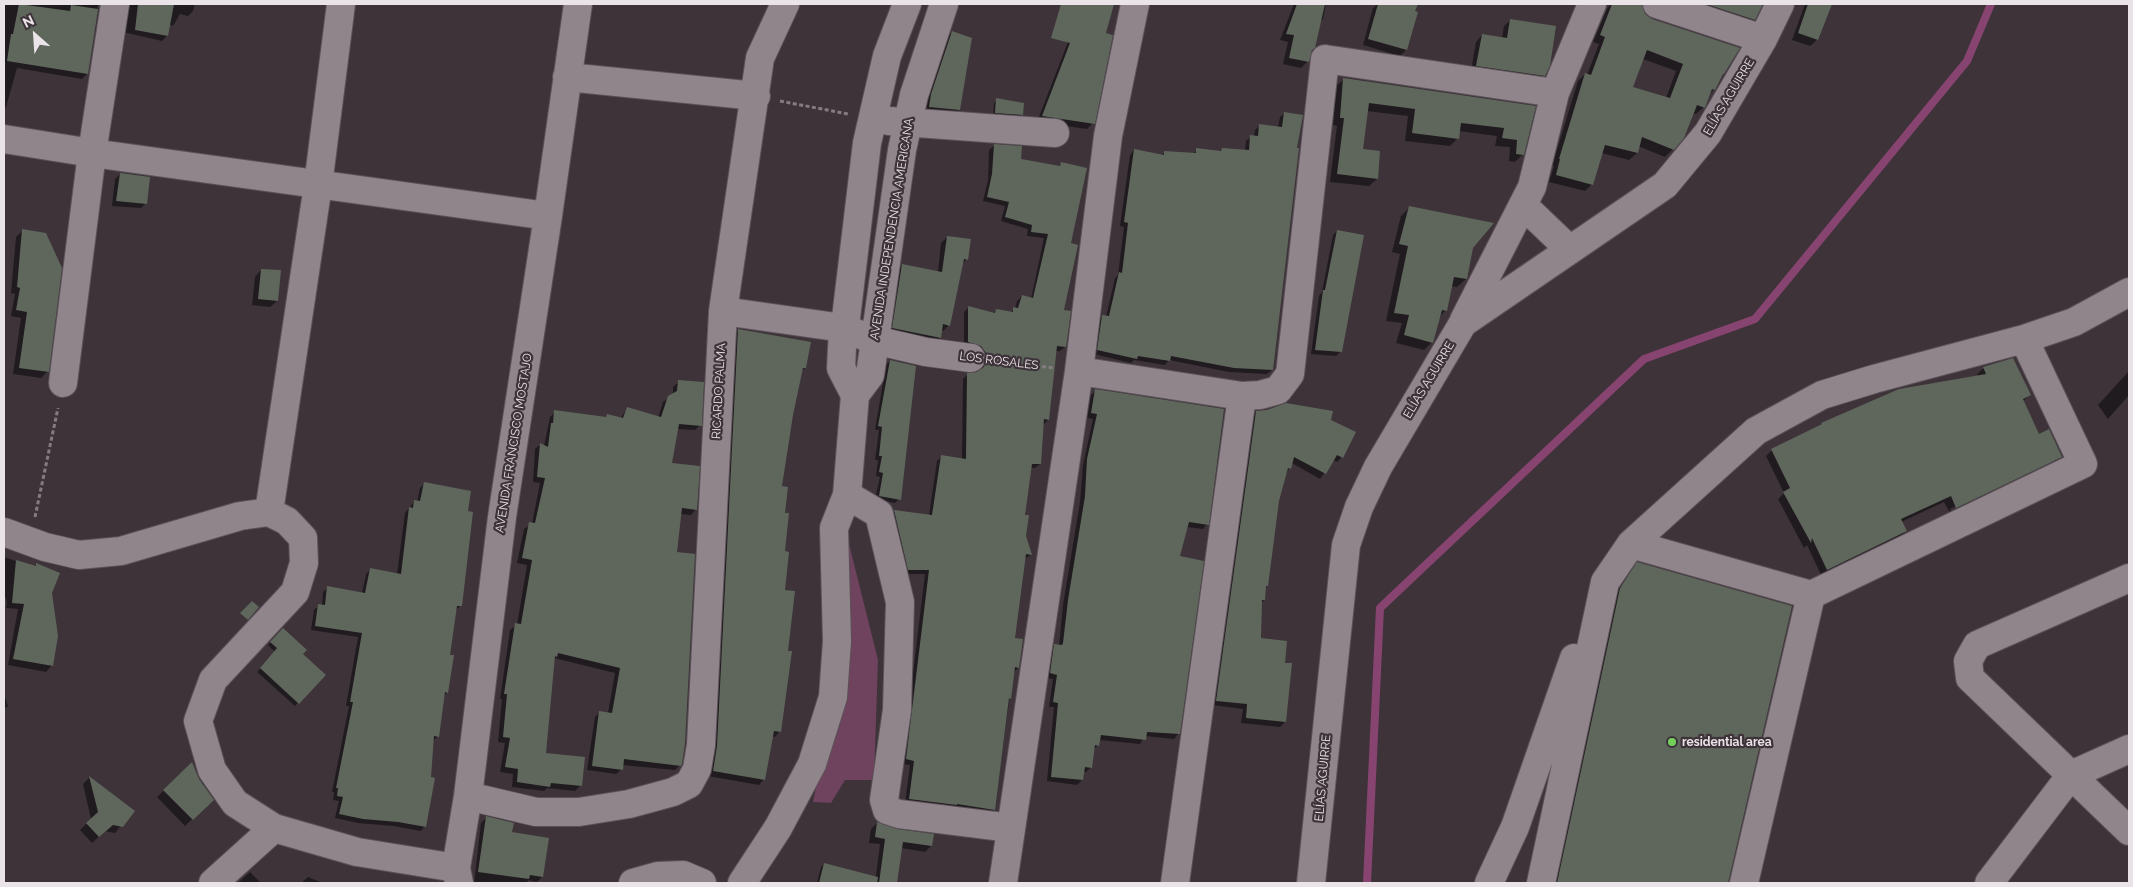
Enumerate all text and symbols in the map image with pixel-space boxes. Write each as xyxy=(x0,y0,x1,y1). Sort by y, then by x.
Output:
north arrow xyxy=(10,10,60,60)
text: N xyxy=(20,12,37,31)
street label: ELÍAS AGUIRRE xyxy=(1700,56,1758,138)
street label: AVENIDA INDEPENDENCIA AMERICANA xyxy=(867,117,917,341)
street label: ELÍAS AGUIRRE xyxy=(1400,339,1458,421)
street label: RICARDO PALMA xyxy=(709,343,729,439)
street label: LOS ROSALES xyxy=(959,349,1039,373)
street label: AVENIDA FRANCISCO MOSTAJO xyxy=(493,352,535,534)
street label: ELÍAS AGUIRRE xyxy=(1312,734,1334,822)
place label: residential area xyxy=(1682,735,1772,749)
marker: residential area xyxy=(1666,736,1678,748)

